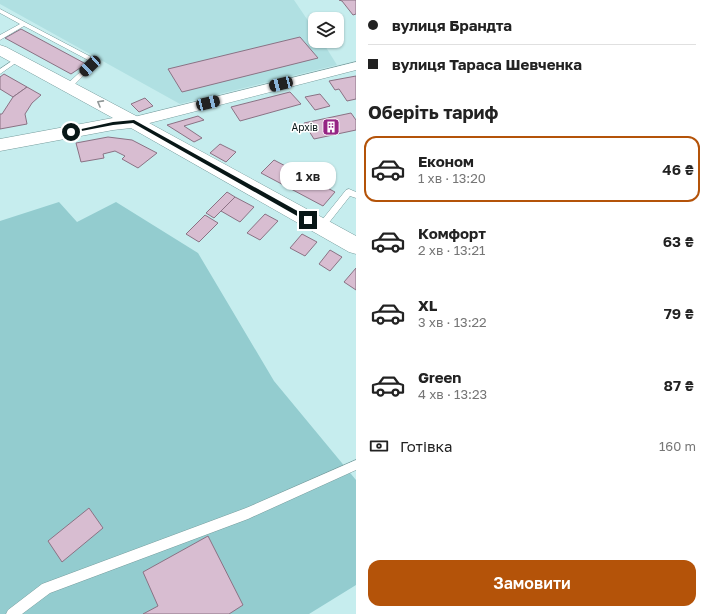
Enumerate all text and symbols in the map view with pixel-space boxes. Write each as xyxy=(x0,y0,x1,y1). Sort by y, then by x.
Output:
map controls xyxy=(308,12,344,48)
button: layers xyxy=(308,12,344,48)
text: вулиця Брандта xyxy=(392,16,512,34)
car xyxy=(77,53,103,79)
text: вулиця Тараса Шевченка xyxy=(392,55,582,73)
car xyxy=(268,75,294,93)
car xyxy=(195,94,221,112)
one-way arrow xyxy=(97,100,104,108)
text: Оберіть тариф xyxy=(368,101,498,123)
building icon: Архів xyxy=(321,117,341,137)
place label: Архів xyxy=(292,121,318,133)
route start xyxy=(62,123,80,141)
icon: car xyxy=(370,151,406,187)
text: Економ xyxy=(418,152,474,170)
text: 46 ₴ xyxy=(662,160,694,178)
callout: 1 хв xyxy=(280,162,336,190)
text: 1 хв xyxy=(296,168,320,184)
text: 1 хв · 13:20 xyxy=(418,170,486,186)
route end xyxy=(299,211,317,229)
icon: car xyxy=(370,223,406,259)
text: Комфорт xyxy=(418,224,486,242)
text: 63 ₴ xyxy=(663,232,694,250)
text: 2 хв · 13:21 xyxy=(418,242,485,258)
icon: car xyxy=(370,295,406,331)
text: XL xyxy=(418,296,437,314)
text: 79 ₴ xyxy=(664,304,694,322)
text: 3 хв · 13:22 xyxy=(418,314,487,330)
icon: car xyxy=(370,367,406,403)
text: Green xyxy=(418,368,461,386)
text: 87 ₴ xyxy=(664,376,694,394)
text: 4 хв · 13:23 xyxy=(418,386,487,402)
icon: cash xyxy=(368,435,390,457)
text: Готівка xyxy=(400,437,452,455)
text: 160 m xyxy=(659,438,696,454)
button: Замовити xyxy=(368,560,696,606)

